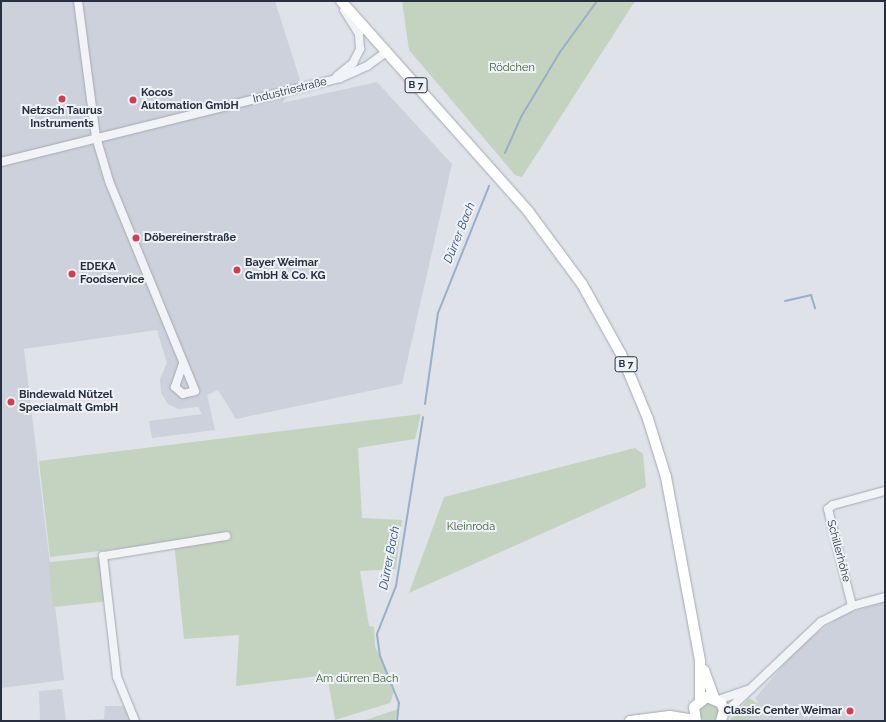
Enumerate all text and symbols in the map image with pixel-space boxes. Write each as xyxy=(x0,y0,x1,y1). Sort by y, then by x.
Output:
park label: Rödchen xyxy=(489,61,535,75)
street label: Industriestraße xyxy=(252,75,328,107)
road number: B 7 xyxy=(404,77,428,93)
place label: Kocos Automation GmbH xyxy=(141,87,239,113)
marker: Netzsch Taurus Instruments xyxy=(57,94,67,104)
marker: Kocos Automation GmbH xyxy=(128,95,138,105)
place label: Netzsch Taurus Instruments xyxy=(22,105,102,131)
water label: Dürrer Bach xyxy=(441,200,479,266)
place label: Döbereinerstraße xyxy=(144,231,236,245)
marker: Döbereinerstraße xyxy=(131,233,141,243)
place label: Bayer Weimar GmbH & Co. KG xyxy=(245,257,325,283)
place label: EDEKA Foodservice xyxy=(80,261,144,287)
marker: Bayer Weimar GmbH & Co. KG xyxy=(232,265,242,275)
marker: EDEKA Foodservice xyxy=(67,269,77,279)
road number: B 7 xyxy=(614,356,638,372)
place label: Bindewald Nützel Specialmalt GmbH xyxy=(19,389,118,415)
marker: Bindewald Nützel Specialmalt GmbH xyxy=(6,397,16,407)
street label: Schillerhöhe xyxy=(823,519,853,583)
park label: Kleinroda xyxy=(447,520,495,534)
water label: Dürrer Bach xyxy=(377,525,403,591)
park label: Am dürren Bach xyxy=(316,672,398,686)
place label: Classic Center Weimar xyxy=(723,704,842,718)
marker: Classic Center Weimar xyxy=(845,706,855,716)

